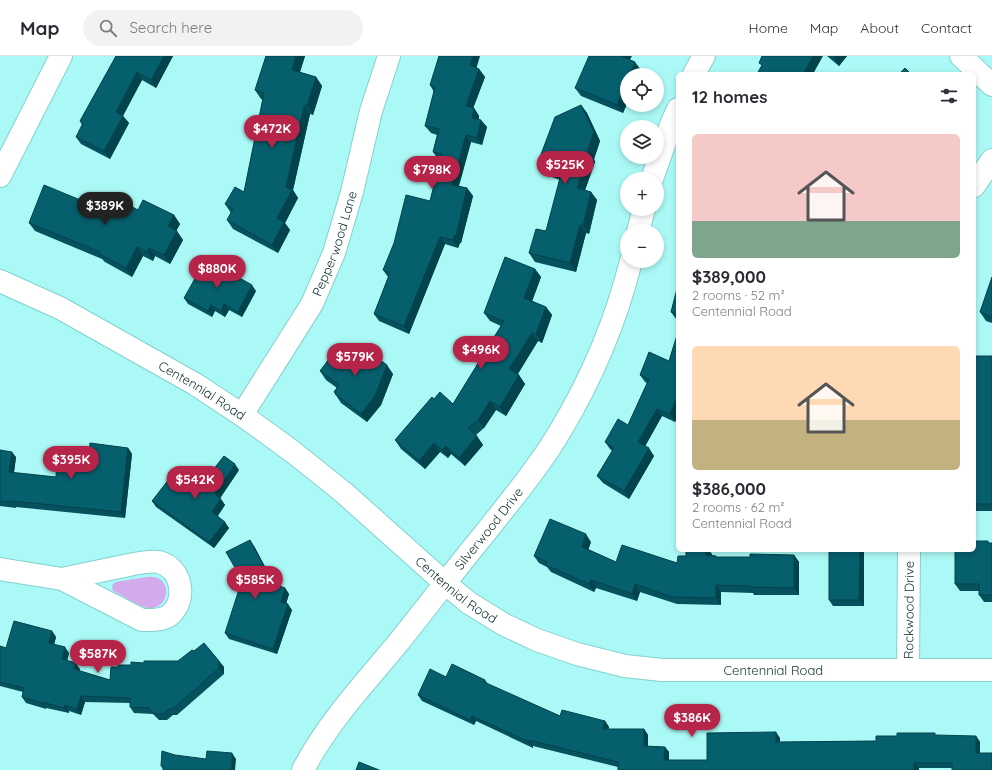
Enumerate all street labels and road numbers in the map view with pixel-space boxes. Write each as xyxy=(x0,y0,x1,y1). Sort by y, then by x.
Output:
street label: Pepperwood Lane xyxy=(308,189,360,298)
street label: Centennial Road xyxy=(156,357,249,423)
street label: Silverwood Drive xyxy=(451,484,526,573)
street label: Centennial Road xyxy=(412,553,500,626)
street label: Rockwood Drive xyxy=(900,561,917,659)
street label: Centennial Road xyxy=(724,662,823,678)

